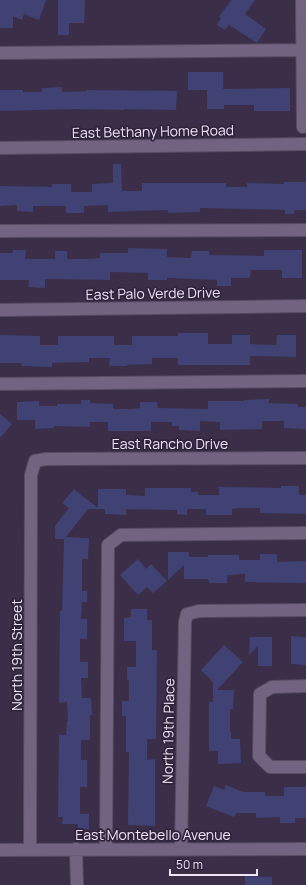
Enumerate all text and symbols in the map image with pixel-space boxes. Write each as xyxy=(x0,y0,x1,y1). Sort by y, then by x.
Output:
street label: East Bethany Home Road xyxy=(72,120,234,142)
street label: East Palo Verde Drive xyxy=(86,282,220,304)
street label: East Rancho Drive xyxy=(112,434,228,453)
street label: North 19th Street xyxy=(7,599,26,711)
street label: North 19th Place xyxy=(158,678,178,784)
street label: East Montebello Avenue xyxy=(75,825,231,844)
scale bar xyxy=(170,851,257,877)
text: 50 m xyxy=(176,856,203,873)

